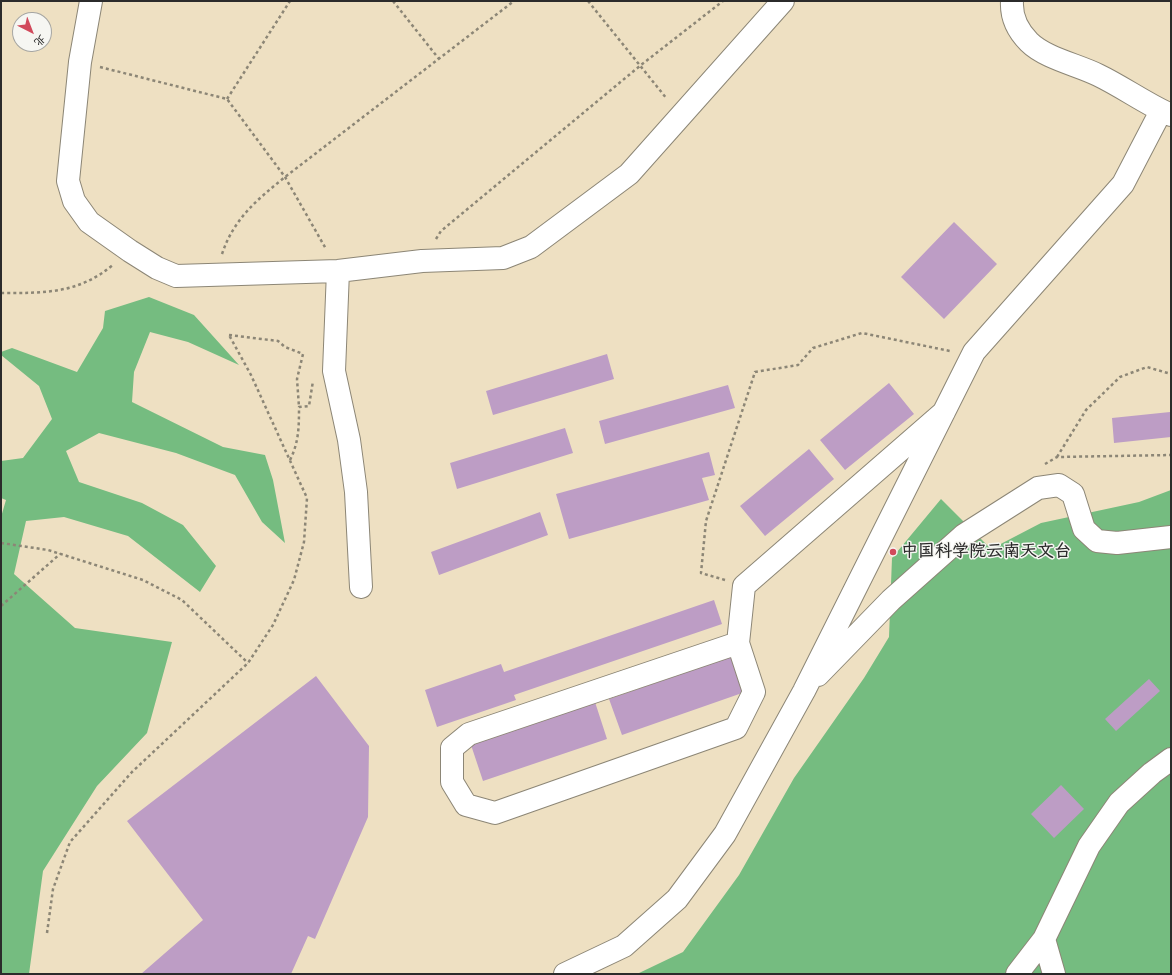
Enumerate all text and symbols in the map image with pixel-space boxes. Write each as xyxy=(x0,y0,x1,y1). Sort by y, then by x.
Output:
north arrow xyxy=(12,12,52,52)
text: 北 xyxy=(31,32,48,49)
place label: 中国科学院云南天文台 xyxy=(901,542,1071,562)
marker: 中国科学院云南天文台 xyxy=(888,547,898,557)

